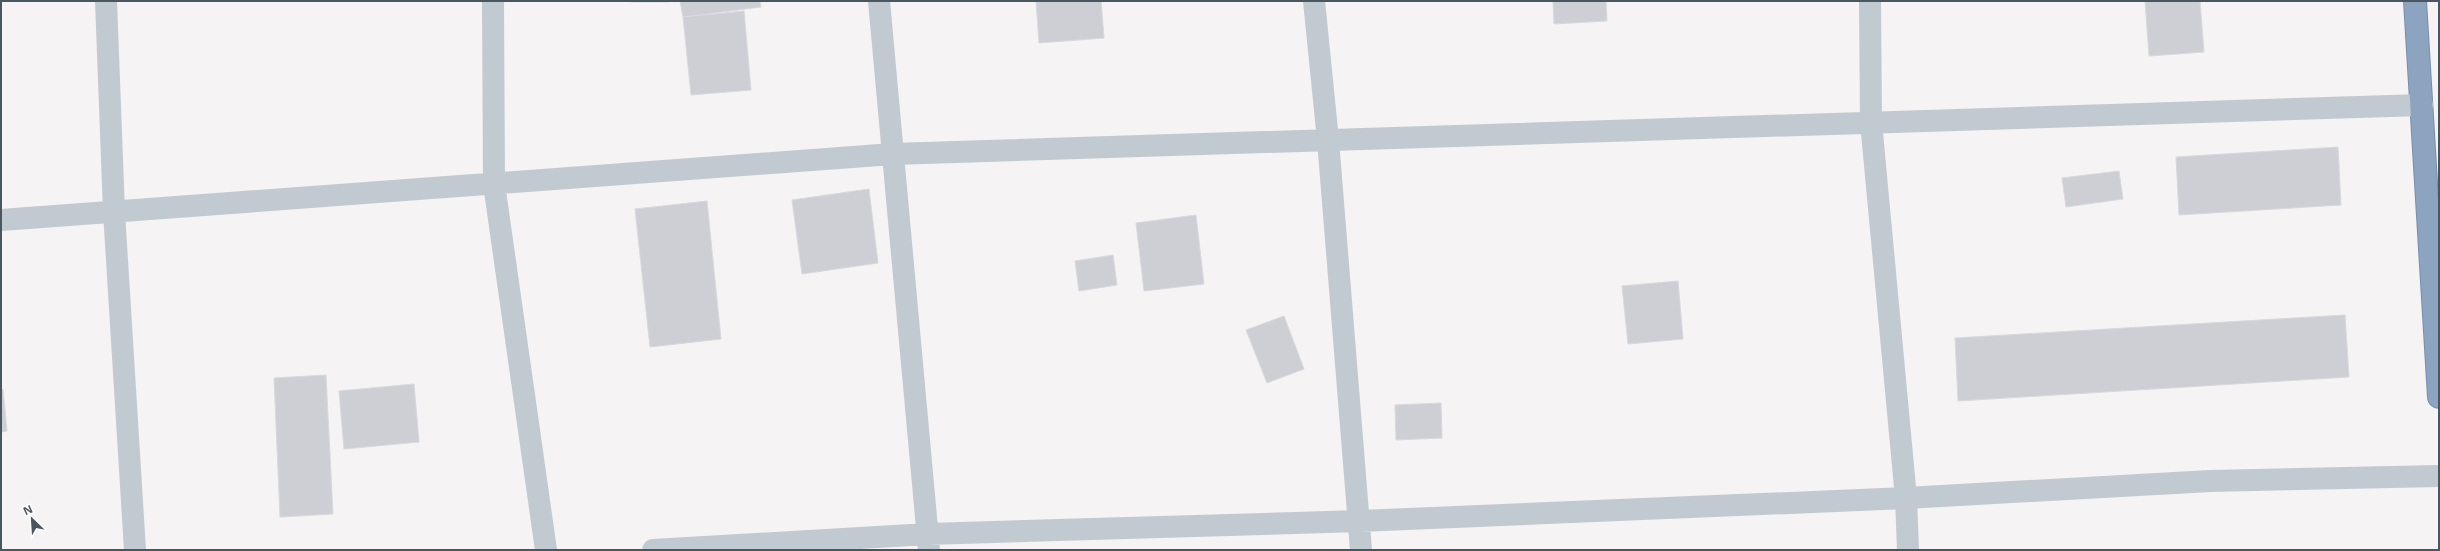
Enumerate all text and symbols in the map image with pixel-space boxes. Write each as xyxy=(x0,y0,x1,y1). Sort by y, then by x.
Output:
north arrow xyxy=(12,499,52,539)
text: N xyxy=(20,501,35,518)

